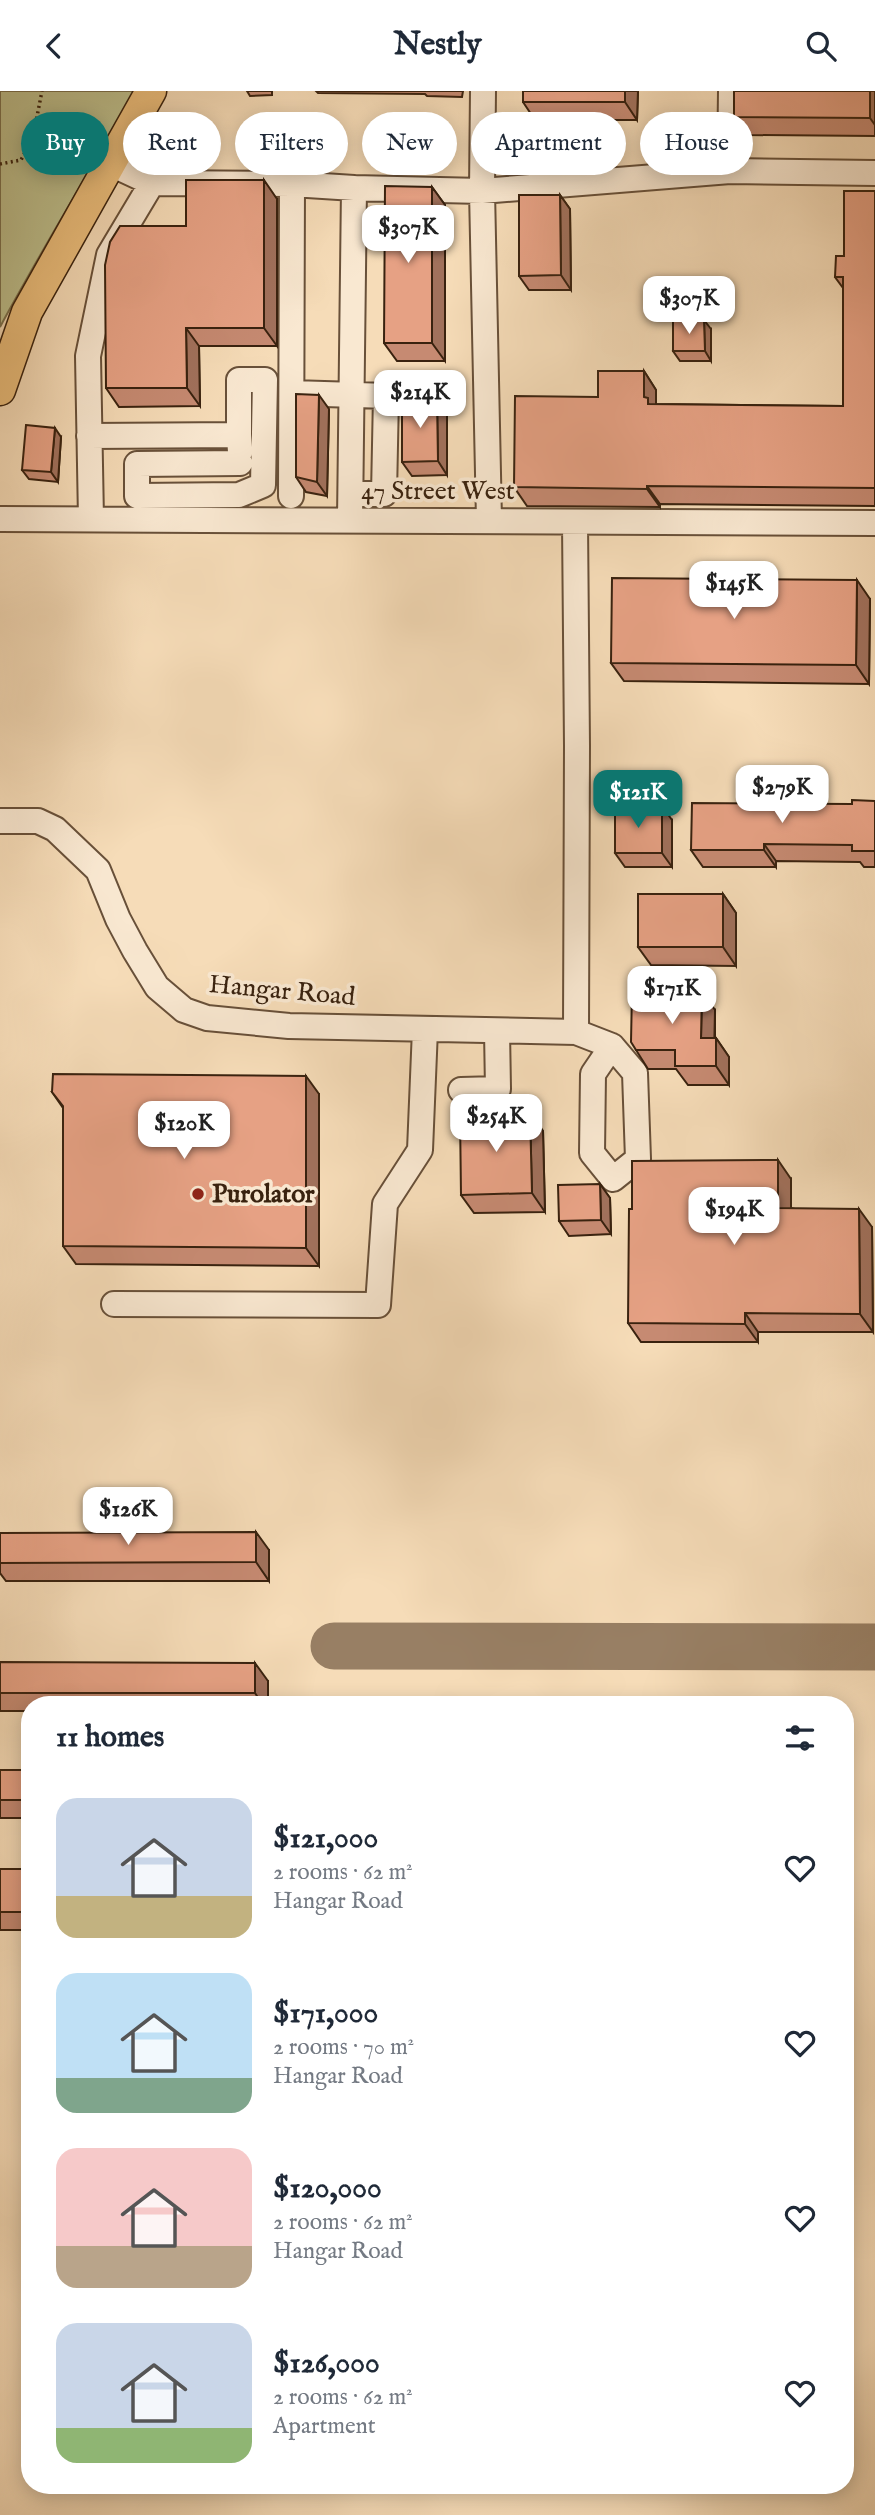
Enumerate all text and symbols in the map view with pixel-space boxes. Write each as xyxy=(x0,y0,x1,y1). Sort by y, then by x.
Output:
text: Nestly xyxy=(394,25,481,66)
icon: back xyxy=(35,27,73,65)
icon: search xyxy=(802,27,840,65)
chip: Buy xyxy=(21,112,109,175)
chip: Rent xyxy=(123,112,221,175)
chip: Filters xyxy=(235,112,348,175)
chip: New xyxy=(362,112,457,175)
chip: Apartment xyxy=(471,112,626,175)
chip: House xyxy=(640,112,753,175)
pin: $307K xyxy=(359,205,457,265)
text: $307K xyxy=(378,213,438,242)
pin: $307K xyxy=(640,277,738,336)
text: $307K xyxy=(659,284,719,313)
pin: $214K xyxy=(371,371,469,430)
text: $214K xyxy=(390,378,450,407)
street label: 47 Street West xyxy=(361,475,515,508)
pin: $145K xyxy=(685,561,783,621)
text: $145K xyxy=(705,569,763,598)
pin: $279K xyxy=(733,765,831,825)
pin: $121K xyxy=(589,771,687,830)
text: $279K xyxy=(752,773,812,802)
text: $121K xyxy=(609,778,667,807)
pin: $171K xyxy=(623,967,721,1026)
street label: Hangar Road xyxy=(207,968,357,1014)
text: $171K xyxy=(643,974,701,1003)
pin: $254K xyxy=(447,1095,545,1154)
pin: $120K xyxy=(135,1101,233,1161)
text: $254K xyxy=(466,1102,526,1131)
text: $120K xyxy=(154,1109,214,1138)
place label: Purolator xyxy=(212,1178,315,1211)
marker: Purolator xyxy=(190,1186,206,1202)
pin: $194K xyxy=(685,1187,783,1247)
text: $194K xyxy=(704,1195,764,1224)
pin: $126K xyxy=(79,1487,177,1547)
text: $126K xyxy=(99,1495,157,1524)
text: 11 homes xyxy=(56,1719,164,1757)
icon: filters xyxy=(781,1719,819,1757)
text: $121,000 xyxy=(273,1820,378,1858)
icon: home xyxy=(112,1826,196,1910)
icon: heart xyxy=(781,1849,819,1887)
text: 2 rooms · 62 m² xyxy=(273,1858,413,1887)
text: Hangar Road xyxy=(273,1887,403,1916)
text: $171,000 xyxy=(273,1995,378,2033)
icon: home xyxy=(112,2001,196,2085)
icon: heart xyxy=(781,2024,819,2062)
text: 2 rooms · 70 m² xyxy=(273,2033,414,2062)
text: Hangar Road xyxy=(273,2062,403,2091)
text: $120,000 xyxy=(273,2170,382,2208)
icon: home xyxy=(112,2176,196,2260)
icon: heart xyxy=(781,2199,819,2237)
text: 2 rooms · 62 m² xyxy=(273,2208,413,2237)
text: Hangar Road xyxy=(273,2237,403,2266)
text: $126,000 xyxy=(273,2345,380,2383)
icon: home xyxy=(112,2351,196,2435)
icon: heart xyxy=(781,2374,819,2412)
text: 2 rooms · 62 m² xyxy=(273,2383,413,2412)
text: Apartment xyxy=(273,2412,376,2441)

